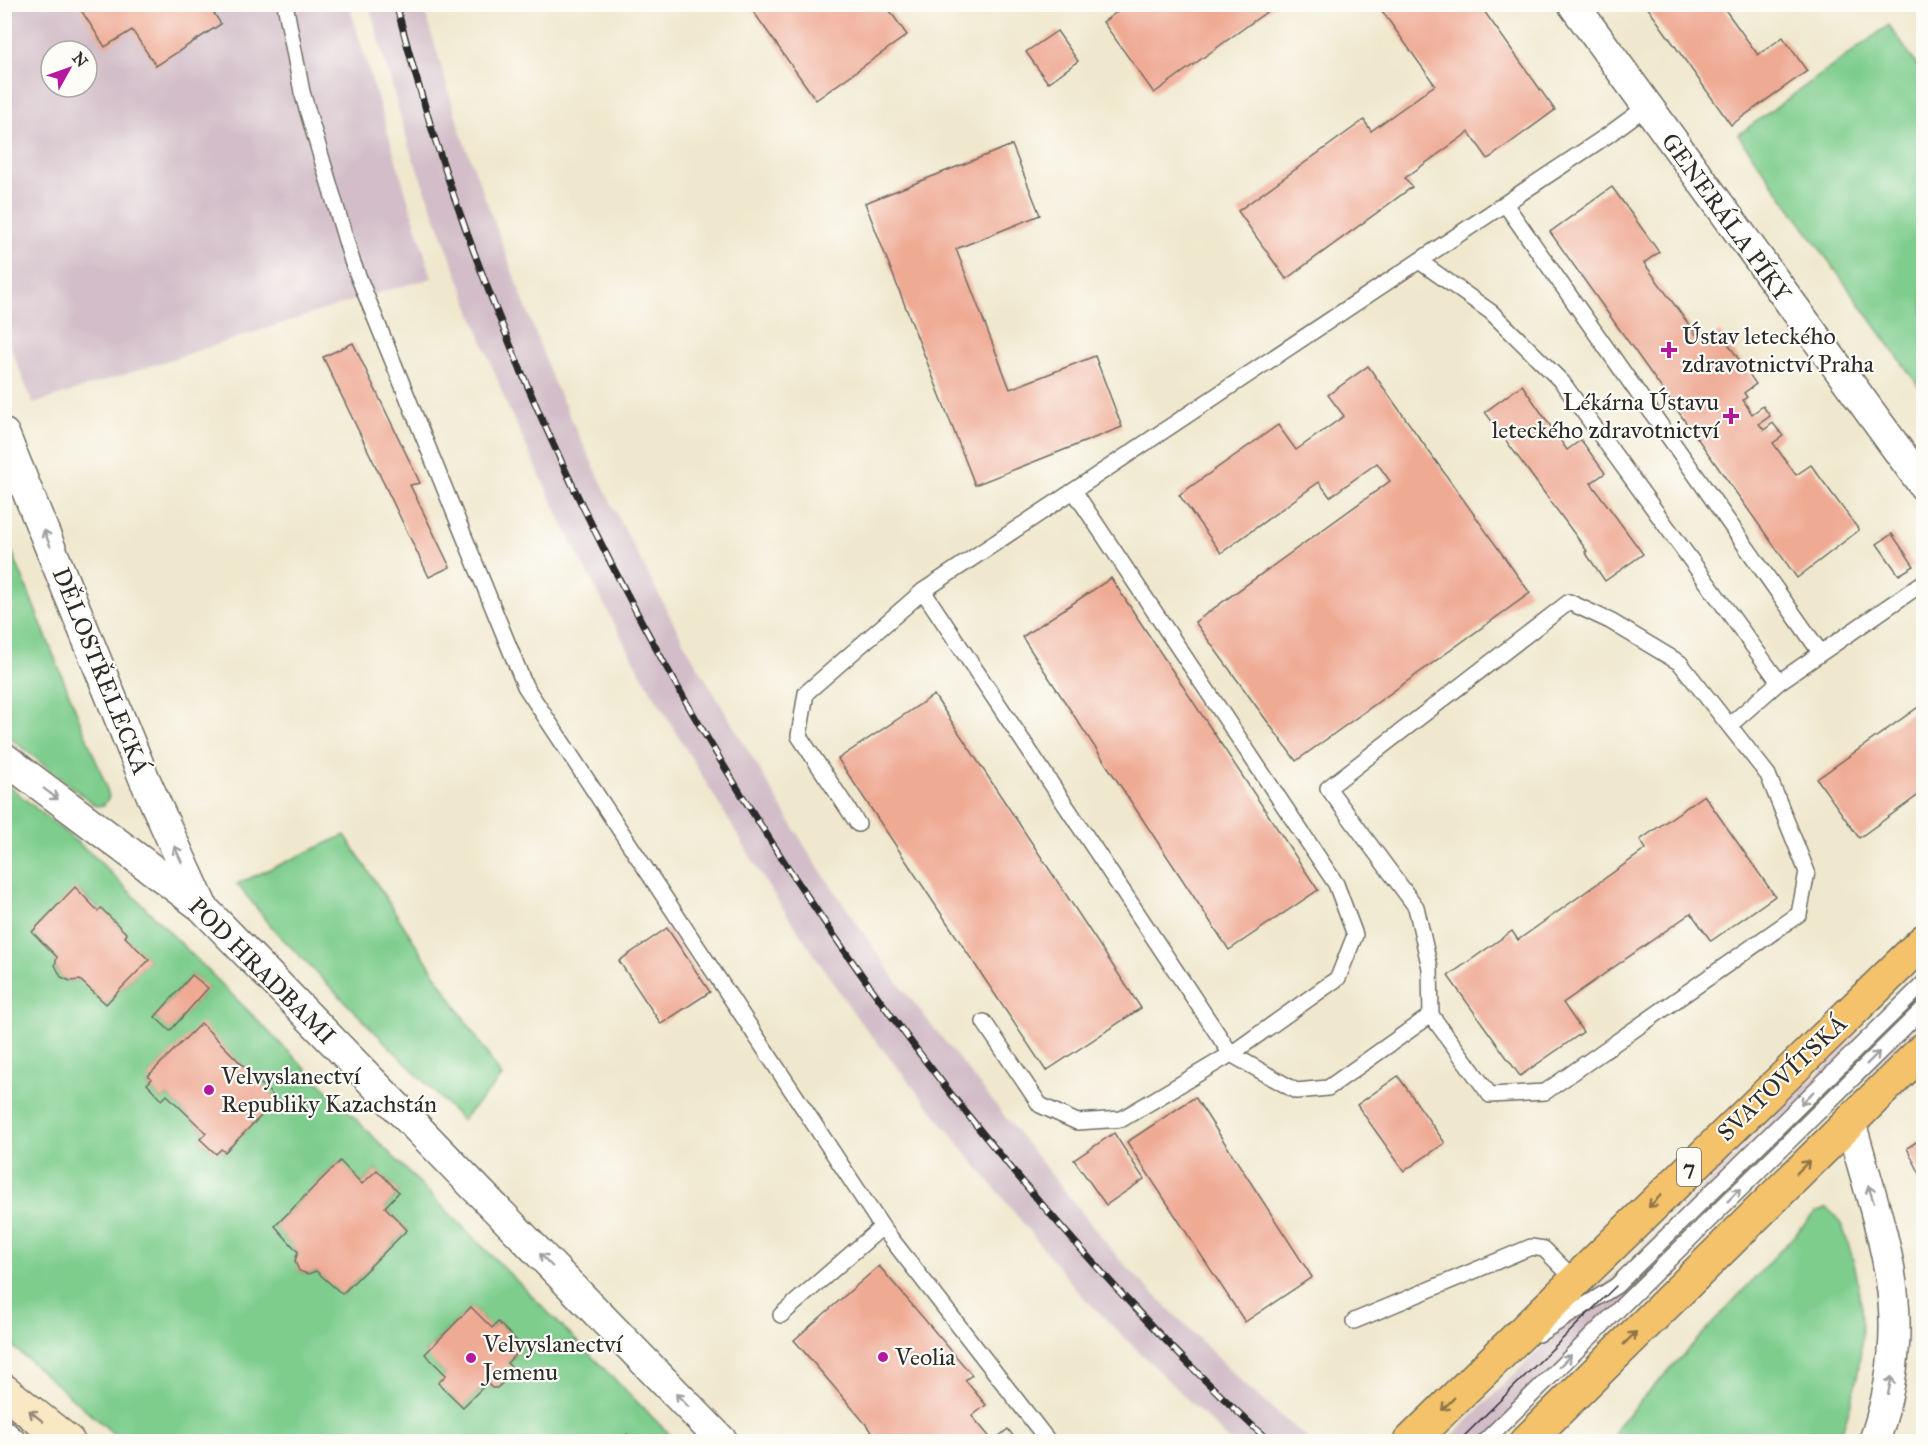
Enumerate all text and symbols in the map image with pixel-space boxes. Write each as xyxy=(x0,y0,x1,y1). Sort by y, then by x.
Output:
north arrow xyxy=(39,39,99,99)
text: N xyxy=(68,48,92,71)
street label: GENERÁLA PÍKY xyxy=(1655,127,1798,308)
place label: Ústav leteckého zdravotnictví Praha xyxy=(1682,321,1875,379)
marker: Ústav leteckého zdravotnictví Praha xyxy=(1660,341,1678,359)
place label: Lékárna Ústavu leteckého zdravotnictví xyxy=(1492,387,1720,445)
marker: Lékárna Ústavu leteckého zdravotnictví xyxy=(1724,409,1738,423)
one-way arrow xyxy=(41,529,52,548)
street label: DĚLOSTŘELECKÁ xyxy=(46,563,156,779)
one-way arrow xyxy=(42,788,58,800)
one-way arrow xyxy=(172,845,183,863)
street label: POD HRADBAMI xyxy=(182,891,342,1051)
street label: SVATOVÍTSKÁ xyxy=(1711,1009,1853,1147)
one-way arrow xyxy=(1865,1051,1880,1066)
place label: Velvyslanectví Republiky Kazachstán xyxy=(220,1061,437,1119)
marker: Velvyslanectví Republiky Kazachstán xyxy=(202,1083,216,1097)
one-way arrow xyxy=(1799,1091,1814,1105)
road number: 7 xyxy=(1677,1148,1701,1186)
one-way arrow xyxy=(1796,1160,1811,1174)
one-way arrow xyxy=(1865,1185,1876,1204)
one-way arrow xyxy=(1726,1188,1741,1202)
one-way arrow xyxy=(1647,1193,1662,1208)
one-way arrow xyxy=(539,1252,554,1267)
place label: Velvyslanectví Jemenu xyxy=(480,1329,624,1387)
one-way arrow xyxy=(1623,1331,1638,1345)
place label: Veolia xyxy=(894,1342,956,1372)
marker: Veolia xyxy=(876,1350,890,1364)
marker: Velvyslanectví Jemenu xyxy=(464,1351,478,1365)
one-way arrow xyxy=(1558,1354,1573,1369)
one-way arrow xyxy=(1885,1376,1896,1396)
one-way arrow xyxy=(675,1392,690,1407)
one-way arrow xyxy=(1441,1396,1456,1411)
one-way arrow xyxy=(28,1410,44,1423)

